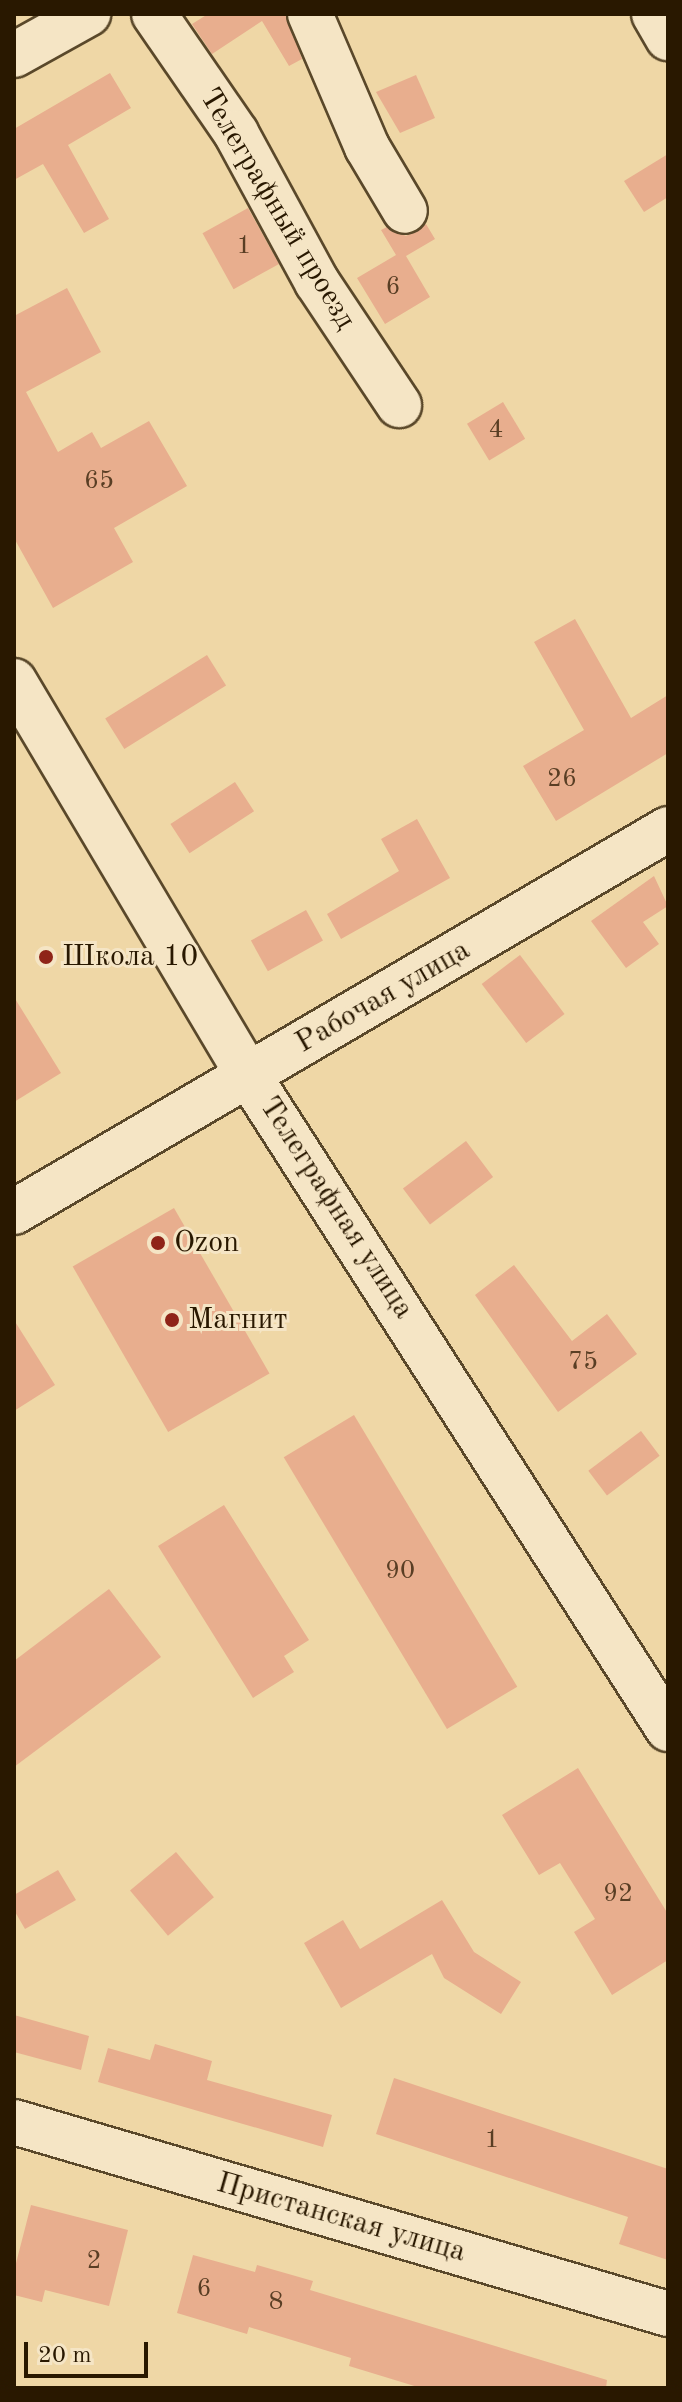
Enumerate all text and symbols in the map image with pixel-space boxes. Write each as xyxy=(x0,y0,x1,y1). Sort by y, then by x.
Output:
street label: Телеграфный проезд xyxy=(191,82,363,336)
house number: 1 xyxy=(236,231,252,263)
house number: 6 xyxy=(385,272,401,304)
house number: 4 xyxy=(488,415,504,447)
house number: 65 xyxy=(84,466,114,498)
house number: 26 xyxy=(547,764,577,796)
street label: Рабочая улица xyxy=(289,933,477,1061)
place label: Школа 10 xyxy=(62,939,198,975)
marker: Школа 10 xyxy=(37,948,55,966)
street label: Телеграфная улица xyxy=(251,1090,421,1326)
place label: Ozon xyxy=(174,1225,239,1261)
marker: Ozon xyxy=(149,1234,167,1252)
place label: Магнит xyxy=(188,1302,288,1338)
marker: Магнит xyxy=(163,1311,181,1329)
house number: 75 xyxy=(568,1347,598,1379)
house number: 90 xyxy=(385,1556,415,1588)
house number: 92 xyxy=(603,1879,633,1911)
house number: 1 xyxy=(484,2125,500,2157)
street label: Пристанская улица xyxy=(212,2165,470,2271)
house number: 2 xyxy=(86,2246,102,2278)
house number: 6 xyxy=(196,2274,212,2306)
house number: 8 xyxy=(268,2287,284,2319)
scale bar xyxy=(28,2326,152,2376)
text: 20 m xyxy=(38,2344,92,2368)

